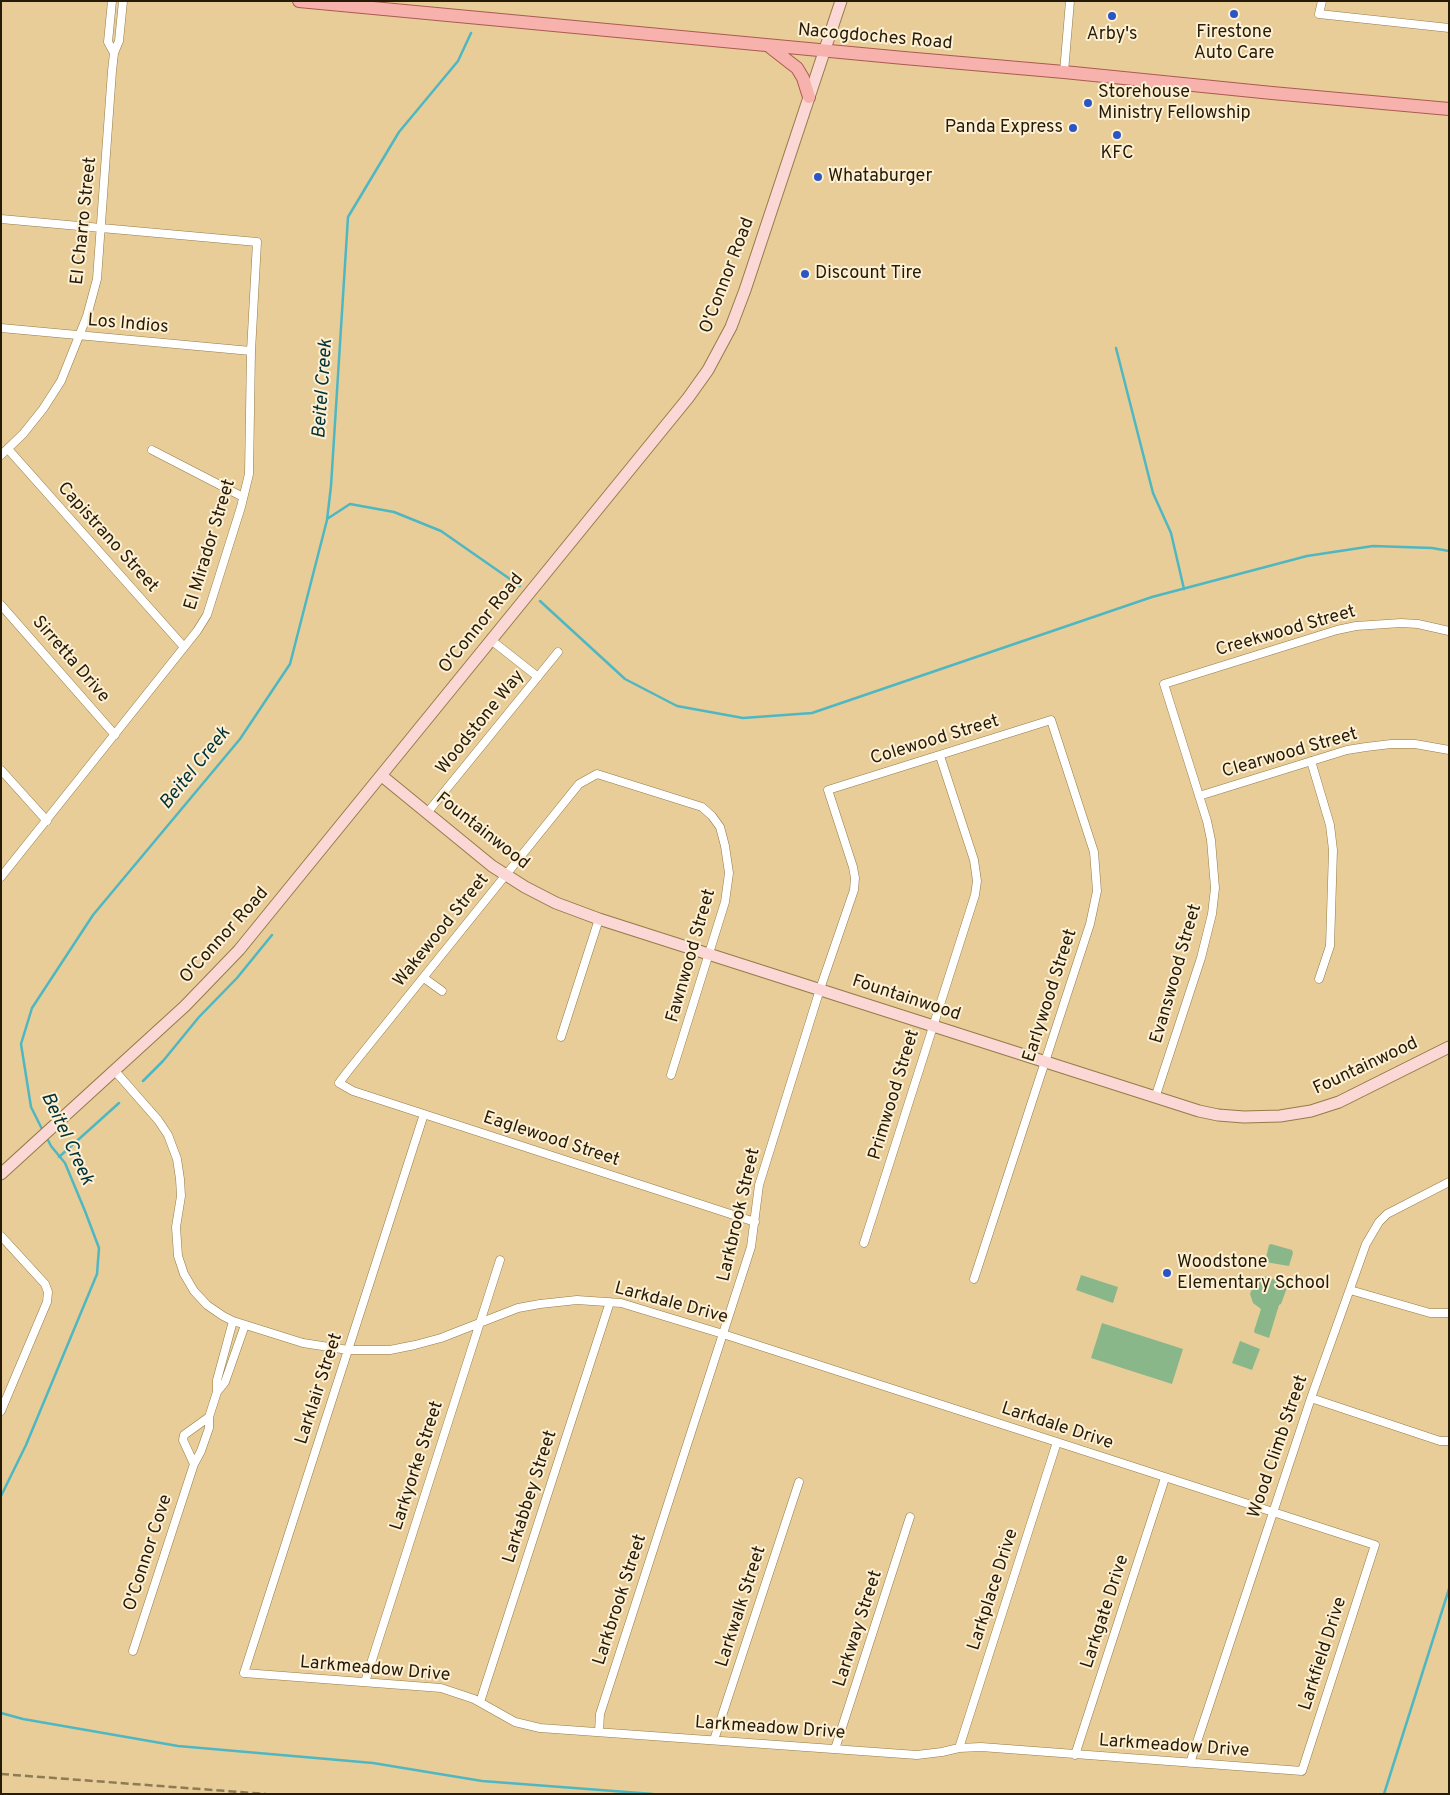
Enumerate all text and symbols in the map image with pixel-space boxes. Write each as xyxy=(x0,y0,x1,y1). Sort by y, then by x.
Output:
marker: Firestone Auto Care xyxy=(1228,8,1240,20)
marker: Arby's xyxy=(1106,10,1118,22)
street label: Nacogdoches Road xyxy=(797,20,953,56)
place label: Firestone Auto Care xyxy=(1194,22,1274,64)
place label: Arby's xyxy=(1087,24,1137,46)
place label: Storehouse Ministry Fellowship xyxy=(1098,82,1251,125)
marker: Storehouse Ministry Fellowship xyxy=(1082,97,1094,109)
place label: Panda Express xyxy=(945,117,1063,139)
marker: Panda Express xyxy=(1067,122,1079,134)
marker: KFC xyxy=(1111,129,1123,141)
place label: KFC xyxy=(1100,143,1134,165)
street label: El Charro Street xyxy=(68,156,102,286)
place label: Whataburger xyxy=(828,166,932,188)
marker: Whataburger xyxy=(812,171,824,183)
street label: O'Connor Road xyxy=(696,215,760,337)
place label: Discount Tire xyxy=(815,263,922,285)
marker: Discount Tire xyxy=(799,268,811,280)
street label: Los Indios xyxy=(87,311,169,339)
water label: Beitel Creek xyxy=(309,338,339,440)
street label: El Mirador Street xyxy=(181,477,241,613)
street label: Capistrano Street xyxy=(52,478,162,598)
street label: O'Connor Road xyxy=(435,570,529,678)
street label: Creekwood Street xyxy=(1214,602,1358,662)
street label: Sirretta Drive xyxy=(26,612,114,708)
street label: Woodstone Way xyxy=(432,666,530,780)
street label: Colewood Street xyxy=(868,711,1002,771)
water label: Beitel Creek xyxy=(156,723,236,815)
street label: Clearwood Street xyxy=(1220,724,1360,784)
street label: Fountainwood xyxy=(431,789,533,875)
street label: Wakewood Street xyxy=(390,870,494,992)
street label: O'Connor Road xyxy=(176,883,274,989)
street label: Fawnwood Street xyxy=(663,887,721,1025)
street label: Evanswood Street xyxy=(1147,902,1207,1046)
street label: Earlywood Street xyxy=(1019,927,1083,1065)
street label: Fountainwood xyxy=(849,971,963,1027)
street label: Primwood Street xyxy=(865,1027,925,1163)
street label: Fountainwood xyxy=(1310,1033,1422,1101)
water label: Beitel Creek xyxy=(35,1089,97,1189)
street label: Eaglewood Street xyxy=(480,1108,622,1172)
street label: Larkbrook Street xyxy=(714,1146,766,1284)
place label: Woodstone Elementary School xyxy=(1177,1252,1330,1294)
marker: Woodstone Elementary School xyxy=(1161,1267,1173,1279)
street label: Larkdale Drive xyxy=(612,1278,730,1330)
street label: Larklair Street xyxy=(292,1331,348,1447)
street label: Wood Climb Street xyxy=(1244,1373,1314,1521)
street label: Larkyorke Street xyxy=(387,1399,449,1533)
street label: Larkdale Drive xyxy=(998,1399,1116,1455)
street label: Larkabbey Street xyxy=(499,1428,563,1566)
street label: O'Connor Cove xyxy=(120,1492,178,1614)
street label: Larkplace Drive xyxy=(964,1526,1024,1654)
street label: Larkbrook Street xyxy=(590,1532,652,1668)
street label: Larkwalk Street xyxy=(712,1544,772,1670)
street label: Larkgate Drive xyxy=(1077,1552,1135,1672)
street label: Larkway Street xyxy=(830,1568,888,1690)
street label: Larkfield Drive xyxy=(1295,1595,1353,1713)
street label: Larkmeadow Drive xyxy=(299,1653,451,1687)
street label: Larkmeadow Drive xyxy=(694,1713,846,1745)
street label: Larkmeadow Drive xyxy=(1098,1731,1250,1763)

